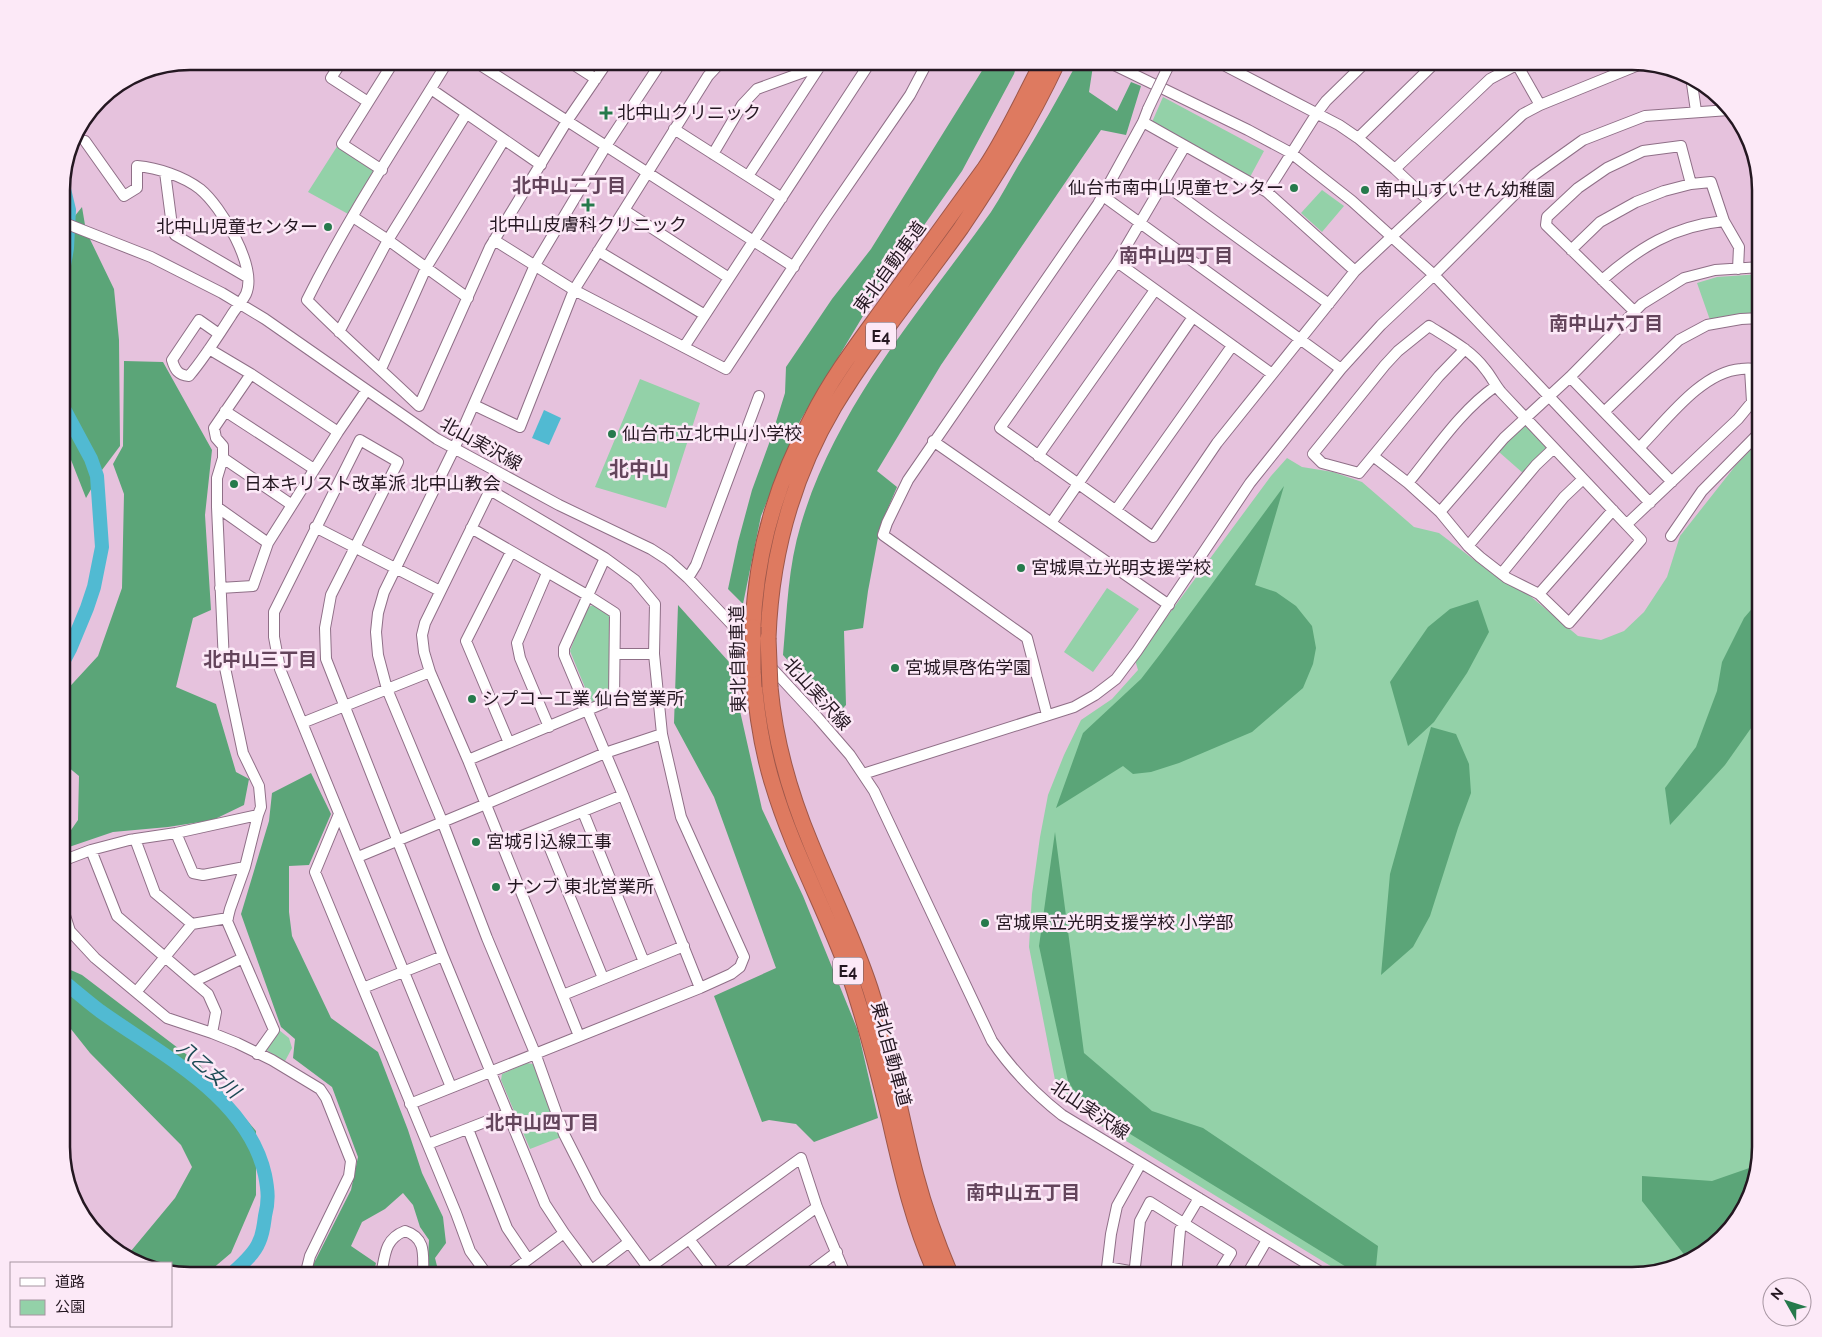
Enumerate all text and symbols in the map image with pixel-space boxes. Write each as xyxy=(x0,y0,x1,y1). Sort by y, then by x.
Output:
place label: 北中山クリニック xyxy=(617,102,761,123)
marker: 北中山クリニック xyxy=(599,106,613,120)
district label: 北中山二丁目 xyxy=(512,174,626,196)
place label: 仙台市南中山児童センター xyxy=(1068,177,1284,198)
place label: 南中山すいせん幼稚園 xyxy=(1375,179,1555,200)
marker: 仙台市南中山児童センター xyxy=(1288,182,1300,194)
marker: 南中山すいせん幼稚園 xyxy=(1359,184,1371,196)
marker: 北中山皮膚科クリニック xyxy=(581,198,595,212)
place label: 北中山皮膚科クリニック xyxy=(489,214,687,235)
place label: 北中山児童センター xyxy=(156,216,318,237)
street label: 東北自動車道 xyxy=(849,217,930,317)
marker: 北中山児童センター xyxy=(322,221,334,233)
district label: 南中山四丁目 xyxy=(1119,244,1233,266)
district label: 南中山六丁目 xyxy=(1549,312,1663,334)
road number: E4 xyxy=(866,322,896,350)
street label: 北山実沢線 xyxy=(437,413,526,475)
place label: 仙台市立北中山小学校 xyxy=(622,423,802,444)
marker: 仙台市立北中山小学校 xyxy=(606,428,618,440)
district label: 北中山 xyxy=(609,457,669,481)
place label: 日本キリスト改革派 北中山教会 xyxy=(244,473,501,494)
marker: 日本キリスト改革派 北中山教会 xyxy=(228,478,240,490)
place label: 宮城県立光明支援学校 xyxy=(1031,557,1211,578)
marker: 宮城県立光明支援学校 xyxy=(1015,562,1027,574)
street label: 東北自動車道 xyxy=(726,605,749,713)
district label: 北中山三丁目 xyxy=(203,648,317,670)
street label: 北山実沢線 xyxy=(779,653,855,734)
place label: 宮城県啓佑学園 xyxy=(905,657,1031,678)
marker: 宮城県啓佑学園 xyxy=(889,662,901,674)
place label: シプコー工業 仙台営業所 xyxy=(482,688,685,709)
marker: シプコー工業 仙台営業所 xyxy=(466,693,478,705)
place label: 宮城引込線工事 xyxy=(486,831,612,852)
marker: 宮城引込線工事 xyxy=(470,836,482,848)
place label: ナンブ 東北営業所 xyxy=(506,876,654,897)
marker: ナンブ 東北営業所 xyxy=(490,881,502,893)
place label: 宮城県立光明支援学校 小学部 xyxy=(995,912,1234,933)
marker: 宮城県立光明支援学校 小学部 xyxy=(979,917,991,929)
road number: E4 xyxy=(833,958,863,984)
street label: 東北自動車道 xyxy=(867,999,916,1109)
water label: 八乙女川 xyxy=(173,1036,246,1104)
street label: 北山実沢線 xyxy=(1047,1076,1133,1143)
district label: 北中山四丁目 xyxy=(485,1111,599,1133)
district label: 南中山五丁目 xyxy=(966,1181,1080,1203)
legend xyxy=(10,1262,172,1327)
text: 道路 xyxy=(55,1273,85,1291)
north arrow xyxy=(1762,1277,1812,1327)
text: N xyxy=(1767,1285,1786,1303)
text: 公園 xyxy=(55,1298,85,1316)

